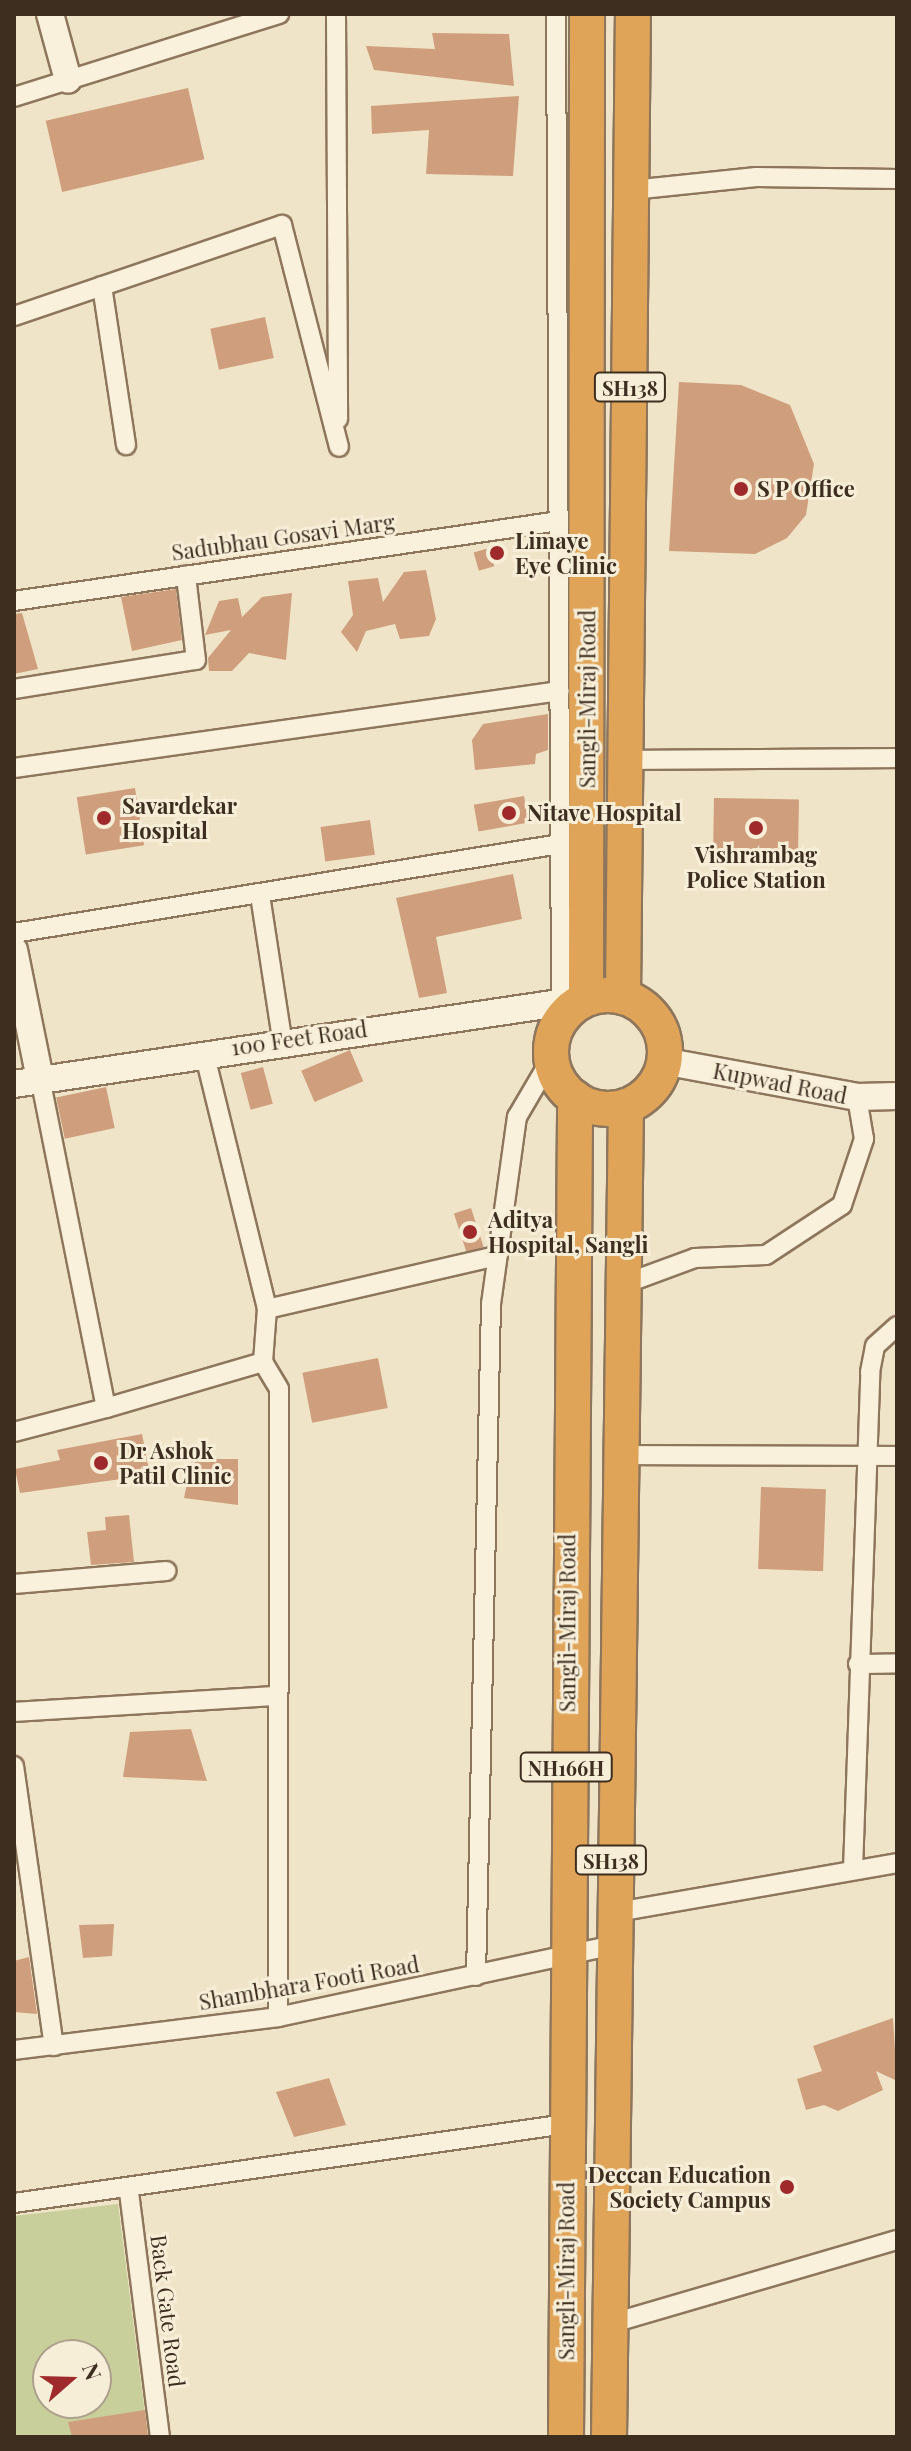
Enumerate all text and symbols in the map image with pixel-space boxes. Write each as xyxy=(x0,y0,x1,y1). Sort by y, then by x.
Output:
road number: SH138 xyxy=(592,371,668,403)
place label: S P Office xyxy=(757,476,855,502)
marker: S P Office xyxy=(732,480,750,498)
street label: Sadubhau Gosavi Marg xyxy=(170,508,396,566)
place label: Limaye Eye Clinic xyxy=(515,527,617,578)
marker: Limaye Eye Clinic xyxy=(486,542,508,564)
street label: Sangli-Miraj Road xyxy=(574,610,600,788)
place label: Savardekar Hospital xyxy=(122,792,237,844)
place label: Nitave Hospital xyxy=(527,800,682,826)
marker: Nitave Hospital xyxy=(498,802,520,824)
marker: Savardekar Hospital xyxy=(93,807,115,829)
marker: Vishrambag Police Station xyxy=(747,819,765,837)
place label: Vishrambag Police Station xyxy=(686,841,826,892)
street label: 100 Feet Road xyxy=(229,1015,369,1061)
street label: Kupwad Road xyxy=(711,1057,849,1109)
place label: Aditya Hospital, Sangli xyxy=(488,1206,649,1258)
marker: Aditya Hospital, Sangli xyxy=(459,1221,481,1243)
place label: Dr Ashok Patil Clinic xyxy=(119,1437,232,1488)
marker: Dr Ashok Patil Clinic xyxy=(90,1452,112,1474)
street label: Sangli-Miraj Road xyxy=(554,1534,580,1712)
road number: NH166H xyxy=(518,1751,614,1783)
road number: SH138 xyxy=(573,1844,649,1876)
street label: Shambhara Footi Road xyxy=(197,1951,421,2015)
place label: Deccan Education Society Campus xyxy=(588,2161,771,2212)
marker: Deccan Education Society Campus xyxy=(778,2178,796,2196)
street label: Sangli-Miraj Road xyxy=(553,2182,579,2360)
street label: Back Gate Road xyxy=(146,2233,190,2389)
north arrow xyxy=(32,2339,112,2419)
text: N xyxy=(76,2359,109,2384)

